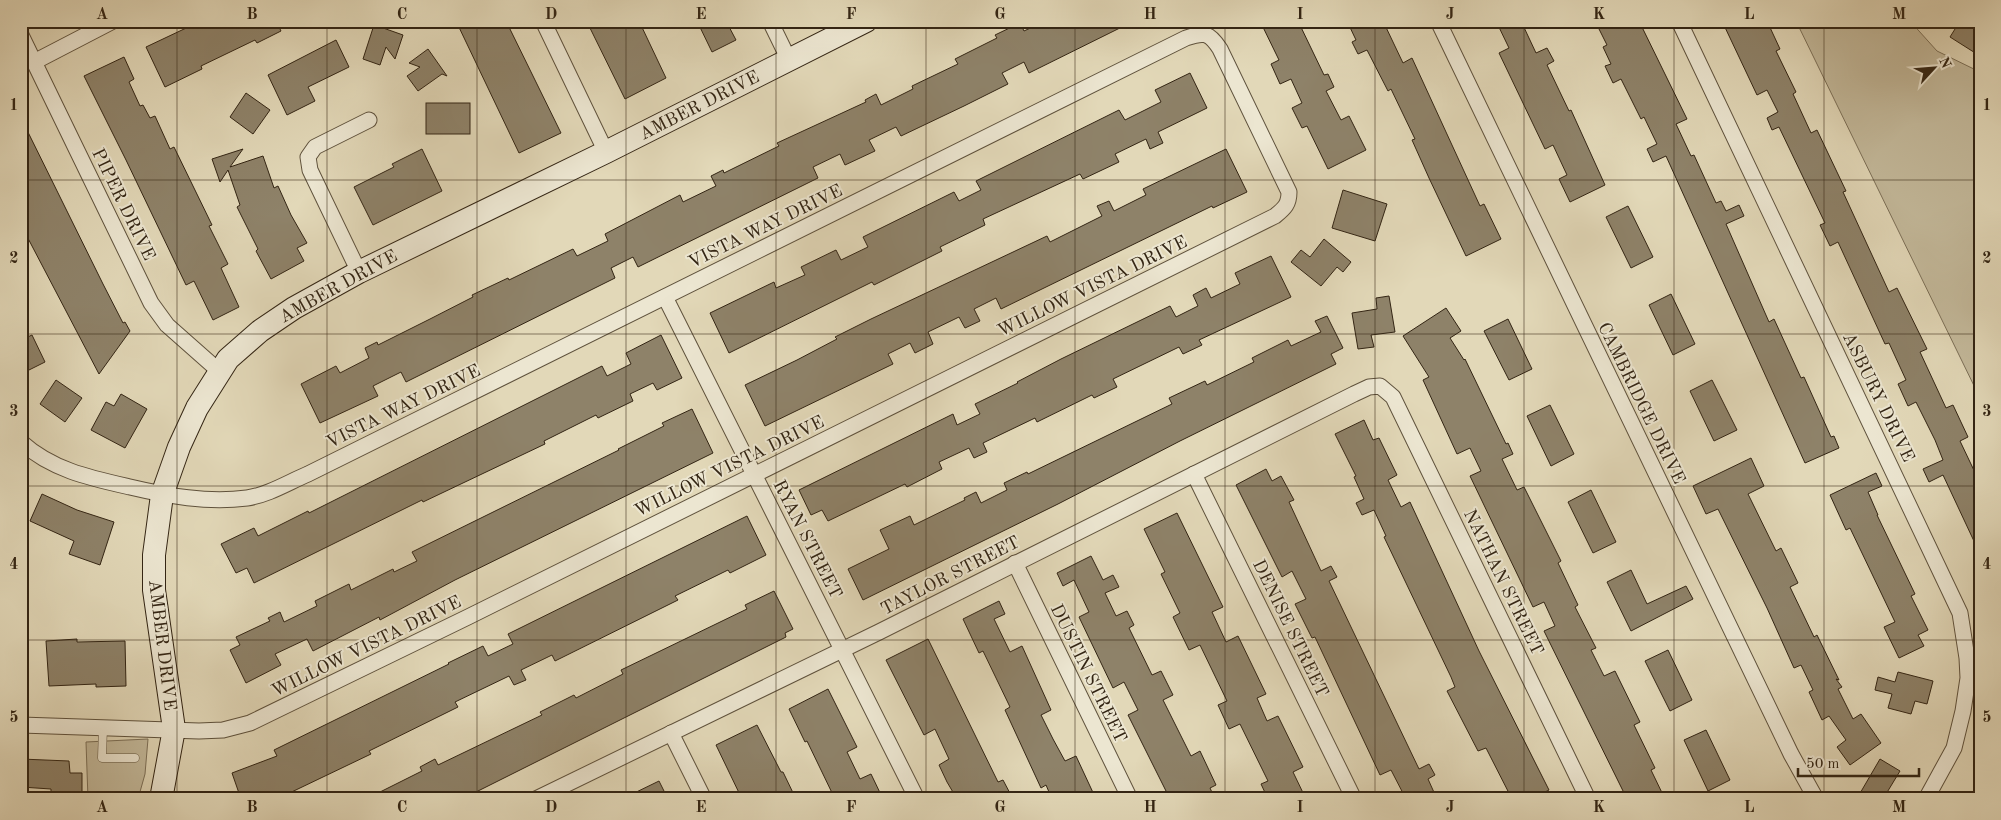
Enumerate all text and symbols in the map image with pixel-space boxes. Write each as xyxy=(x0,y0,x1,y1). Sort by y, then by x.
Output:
text: A xyxy=(96,7,108,23)
text: B xyxy=(246,7,258,23)
text: C xyxy=(397,7,407,23)
text: D xyxy=(545,7,557,23)
text: E xyxy=(695,7,707,23)
text: F xyxy=(846,7,857,23)
text: G xyxy=(994,7,1006,23)
text: H xyxy=(1143,7,1157,23)
text: I xyxy=(1296,7,1304,23)
text: J xyxy=(1446,7,1455,23)
text: K xyxy=(1593,7,1605,23)
text: L xyxy=(1744,7,1755,23)
text: M xyxy=(1892,7,1906,23)
north arrow xyxy=(1908,42,1958,92)
text: N xyxy=(1936,55,1954,71)
street label: AMBER DRIVE xyxy=(637,68,762,144)
text: 1 xyxy=(9,98,19,114)
text: 1 xyxy=(1982,98,1992,114)
street label: PIPER DRIVE xyxy=(88,146,158,263)
street label: VISTA WAY DRIVE xyxy=(686,182,845,272)
street label: WILLOW VISTA DRIVE xyxy=(995,233,1190,341)
street label: AMBER DRIVE xyxy=(276,247,401,327)
text: 2 xyxy=(9,251,19,267)
text: 2 xyxy=(1982,251,1992,267)
street label: CAMBRIDGE DRIVE xyxy=(1594,320,1688,487)
street label: ASBURY DRIVE xyxy=(1839,330,1917,465)
street label: VISTA WAY DRIVE xyxy=(324,362,483,452)
text: 3 xyxy=(9,404,19,420)
text: 3 xyxy=(1982,404,1992,420)
street label: WILLOW VISTA DRIVE xyxy=(632,413,827,521)
street label: RYAN STREET xyxy=(769,477,845,602)
street label: NATHAN STREET xyxy=(1460,507,1546,658)
street label: TAYLOR STREET xyxy=(878,533,1023,619)
text: 4 xyxy=(9,557,19,573)
street label: DENISE STREET xyxy=(1249,557,1331,700)
text: 4 xyxy=(1982,557,1992,573)
street label: AMBER DRIVE xyxy=(145,579,179,712)
street label: WILLOW VISTA DRIVE xyxy=(269,593,464,701)
street label: DUSTIN STREET xyxy=(1047,601,1129,746)
text: 5 xyxy=(9,710,19,726)
text: 5 xyxy=(1982,710,1992,726)
scale bar xyxy=(1798,745,1920,777)
text: 50 m xyxy=(1806,757,1840,772)
text: A xyxy=(96,800,108,816)
text: B xyxy=(246,800,258,816)
text: C xyxy=(397,800,407,816)
text: D xyxy=(545,800,557,816)
text: E xyxy=(695,800,707,816)
text: F xyxy=(846,800,857,816)
text: G xyxy=(994,800,1006,816)
text: H xyxy=(1143,800,1157,816)
text: I xyxy=(1296,800,1304,816)
text: J xyxy=(1446,800,1455,816)
text: K xyxy=(1593,800,1605,816)
text: L xyxy=(1744,800,1755,816)
text: M xyxy=(1892,800,1906,816)

